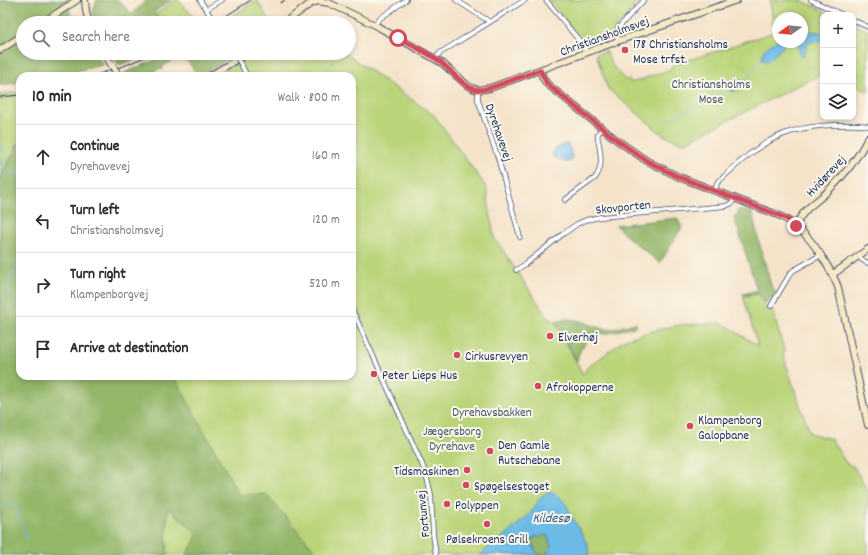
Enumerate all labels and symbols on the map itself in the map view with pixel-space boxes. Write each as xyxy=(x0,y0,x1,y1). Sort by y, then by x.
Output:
street label: Christiansholmsvej xyxy=(558,12,652,62)
north arrow xyxy=(772,12,808,48)
route start xyxy=(389,29,407,47)
place label: 178 Christiansholms Mose trfst. xyxy=(633,36,728,70)
marker: 178 Christiansholms Mose trfst. xyxy=(620,45,630,55)
park label: Christiansholms Mose xyxy=(671,76,751,110)
street label: Dyrehavevej xyxy=(479,101,516,164)
street label: Hvidørevej xyxy=(802,151,851,202)
street label: Skovporten xyxy=(595,196,652,221)
route end xyxy=(787,217,805,235)
place label: Elverhøj xyxy=(558,329,598,348)
marker: Elverhøj xyxy=(545,331,555,341)
place label: Cirkusrevyen xyxy=(465,348,528,367)
marker: Cirkusrevyen xyxy=(452,350,462,360)
place label: Peter Lieps Hus xyxy=(382,367,458,386)
marker: Peter Lieps Hus xyxy=(369,369,379,379)
place label: Afrokopperne xyxy=(546,379,614,398)
marker: Afrokopperne xyxy=(533,381,543,391)
park label: Dyrehavsbakken xyxy=(452,404,532,423)
place label: Klampenborg Galopbane xyxy=(698,412,762,446)
marker: Klampenborg Galopbane xyxy=(685,421,695,431)
park label: Jægersborg Dyrehave xyxy=(423,423,481,457)
place label: Den Gamle Rutschebane xyxy=(498,437,561,471)
marker: Den Gamle Rutschebane xyxy=(485,446,495,456)
place label: Tidsmaskinen xyxy=(394,463,459,482)
marker: Tidsmaskinen xyxy=(462,465,472,475)
place label: Spøgelsestoget xyxy=(474,478,550,497)
marker: Spøgelsestoget xyxy=(461,480,471,490)
street label: Fortunvej xyxy=(413,489,436,538)
place label: Polyppen xyxy=(455,497,499,516)
marker: Polyppen xyxy=(442,499,452,509)
water label: Kildesø xyxy=(532,509,571,529)
marker: Pølsekroens Grill xyxy=(482,519,492,529)
place label: Pølsekroens Grill xyxy=(446,531,528,550)

